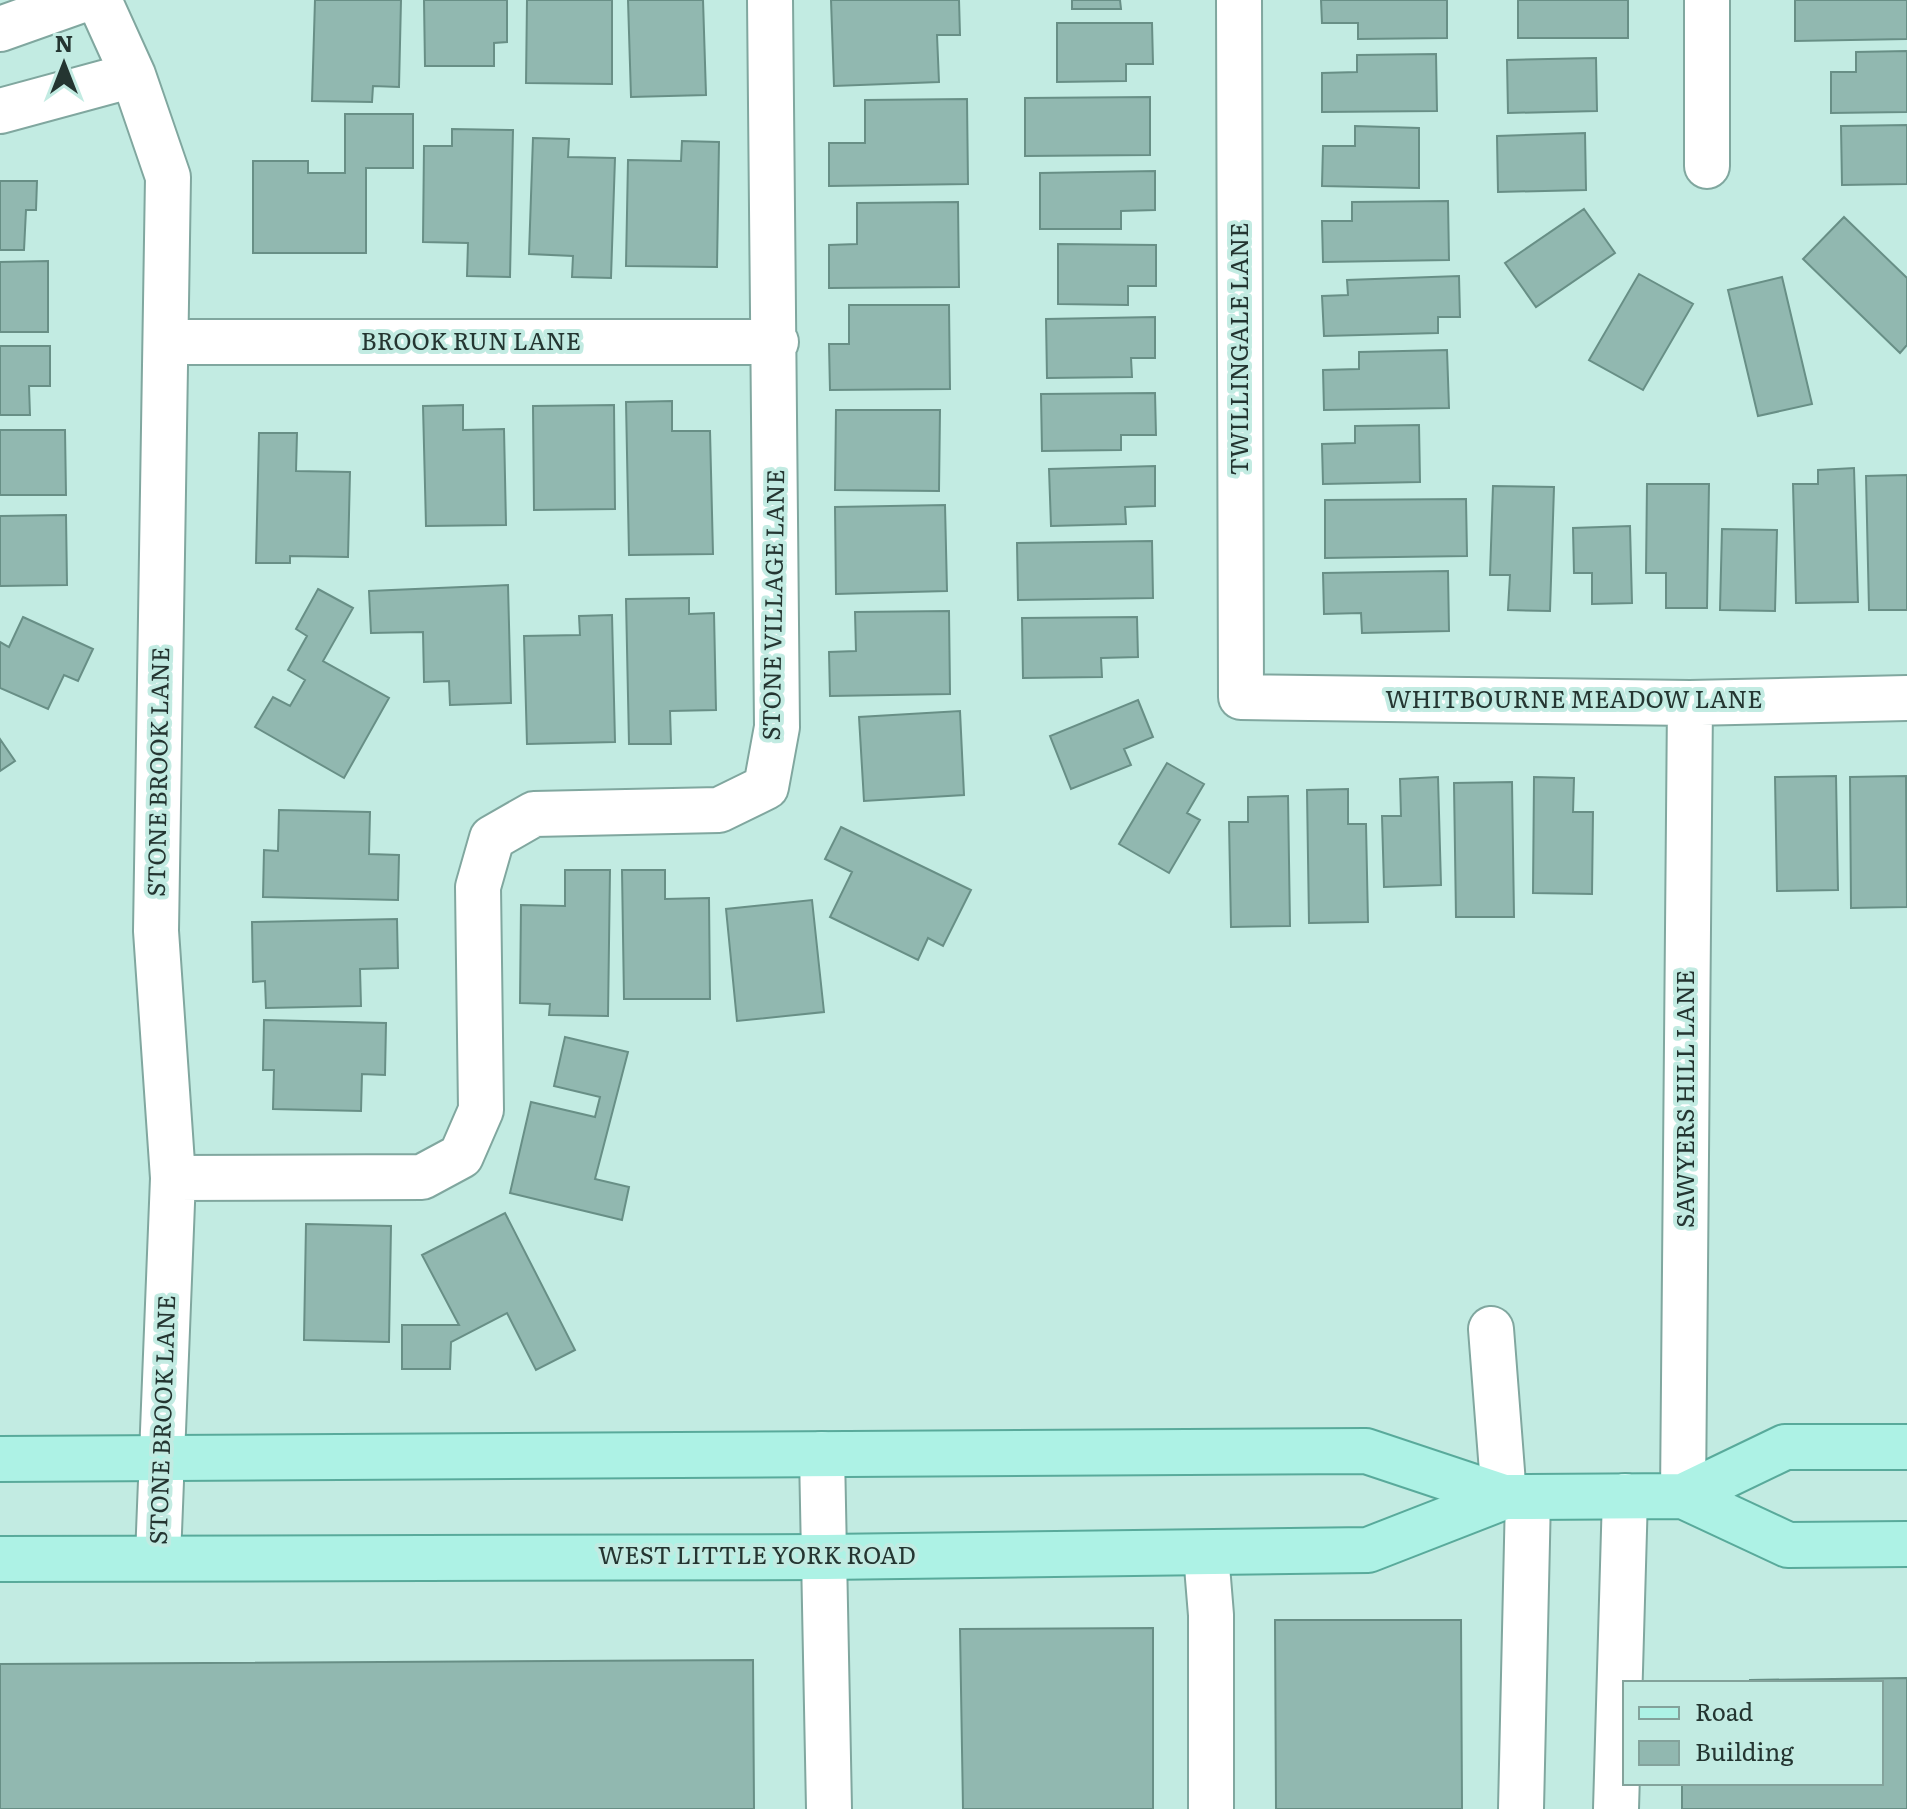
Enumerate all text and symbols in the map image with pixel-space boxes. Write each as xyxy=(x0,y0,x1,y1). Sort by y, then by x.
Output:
north arrow xyxy=(24,24,104,104)
text: N xyxy=(55,26,73,59)
street label: TWILLINGALE LANE xyxy=(1220,222,1255,476)
street label: BROOK RUN LANE xyxy=(361,322,581,357)
street label: STONE VILLAGE LANE xyxy=(752,469,791,741)
street label: STONE BROOK LANE xyxy=(137,647,176,897)
street label: WHITBOURNE MEADOW LANE xyxy=(1385,680,1763,715)
street label: SAWYERS HILL LANE xyxy=(1666,970,1701,1228)
street label: STONE BROOK LANE xyxy=(139,1295,182,1545)
street label: WEST LITTLE YORK ROAD xyxy=(598,1536,916,1571)
legend xyxy=(1623,1681,1883,1785)
text: Road xyxy=(1695,1693,1754,1728)
text: Building xyxy=(1695,1733,1794,1768)

